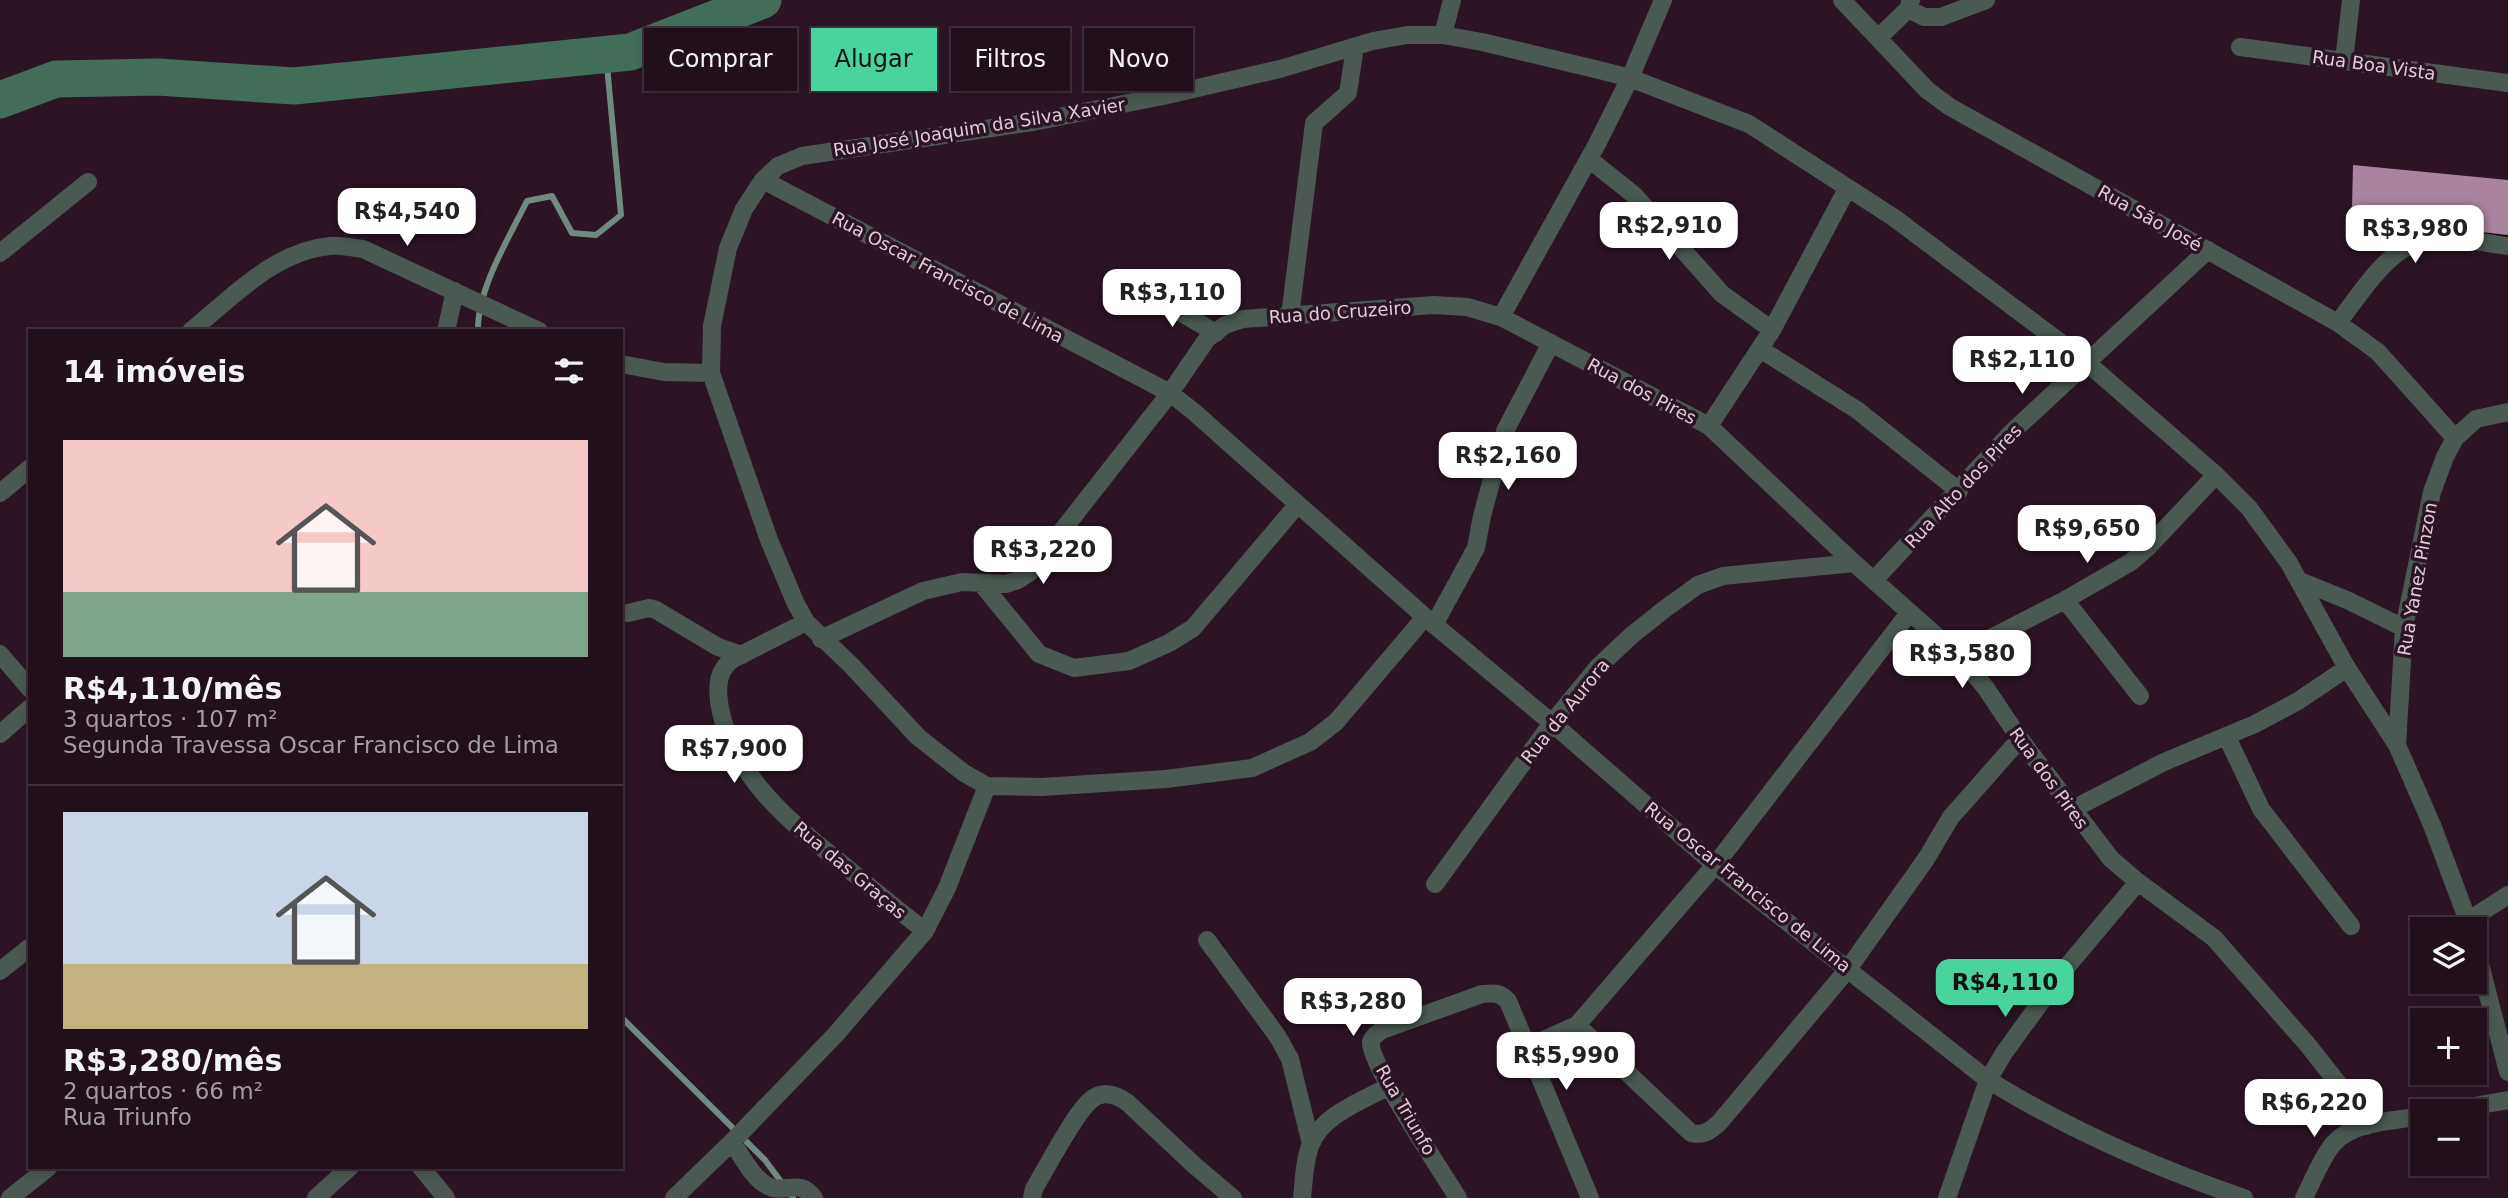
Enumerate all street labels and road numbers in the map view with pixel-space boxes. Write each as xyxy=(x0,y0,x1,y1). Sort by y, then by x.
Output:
street label: Rua Boa Vista xyxy=(2311,46,2437,84)
street label: Rua José Joaquim da Silva Xavier xyxy=(832,93,1127,160)
street label: Rua São José xyxy=(2094,181,2206,255)
street label: Rua Oscar Francisco de Lima xyxy=(829,207,1067,347)
street label: Rua do Cruzeiro xyxy=(1268,297,1412,327)
street label: Rua dos Pires xyxy=(1584,353,1700,429)
street label: Rua Alto dos Pires xyxy=(1900,420,2026,552)
street label: Rua Yanez Pinzon xyxy=(2393,500,2441,658)
street label: Rua da Aurora xyxy=(1516,655,1614,767)
street label: Rua dos Pires xyxy=(2005,723,2093,833)
street label: Rua Oscar Francisco de Lima xyxy=(1641,797,1855,977)
street label: Rua das Graças xyxy=(790,817,910,923)
street label: Rua Triunfo xyxy=(1372,1061,1440,1159)

